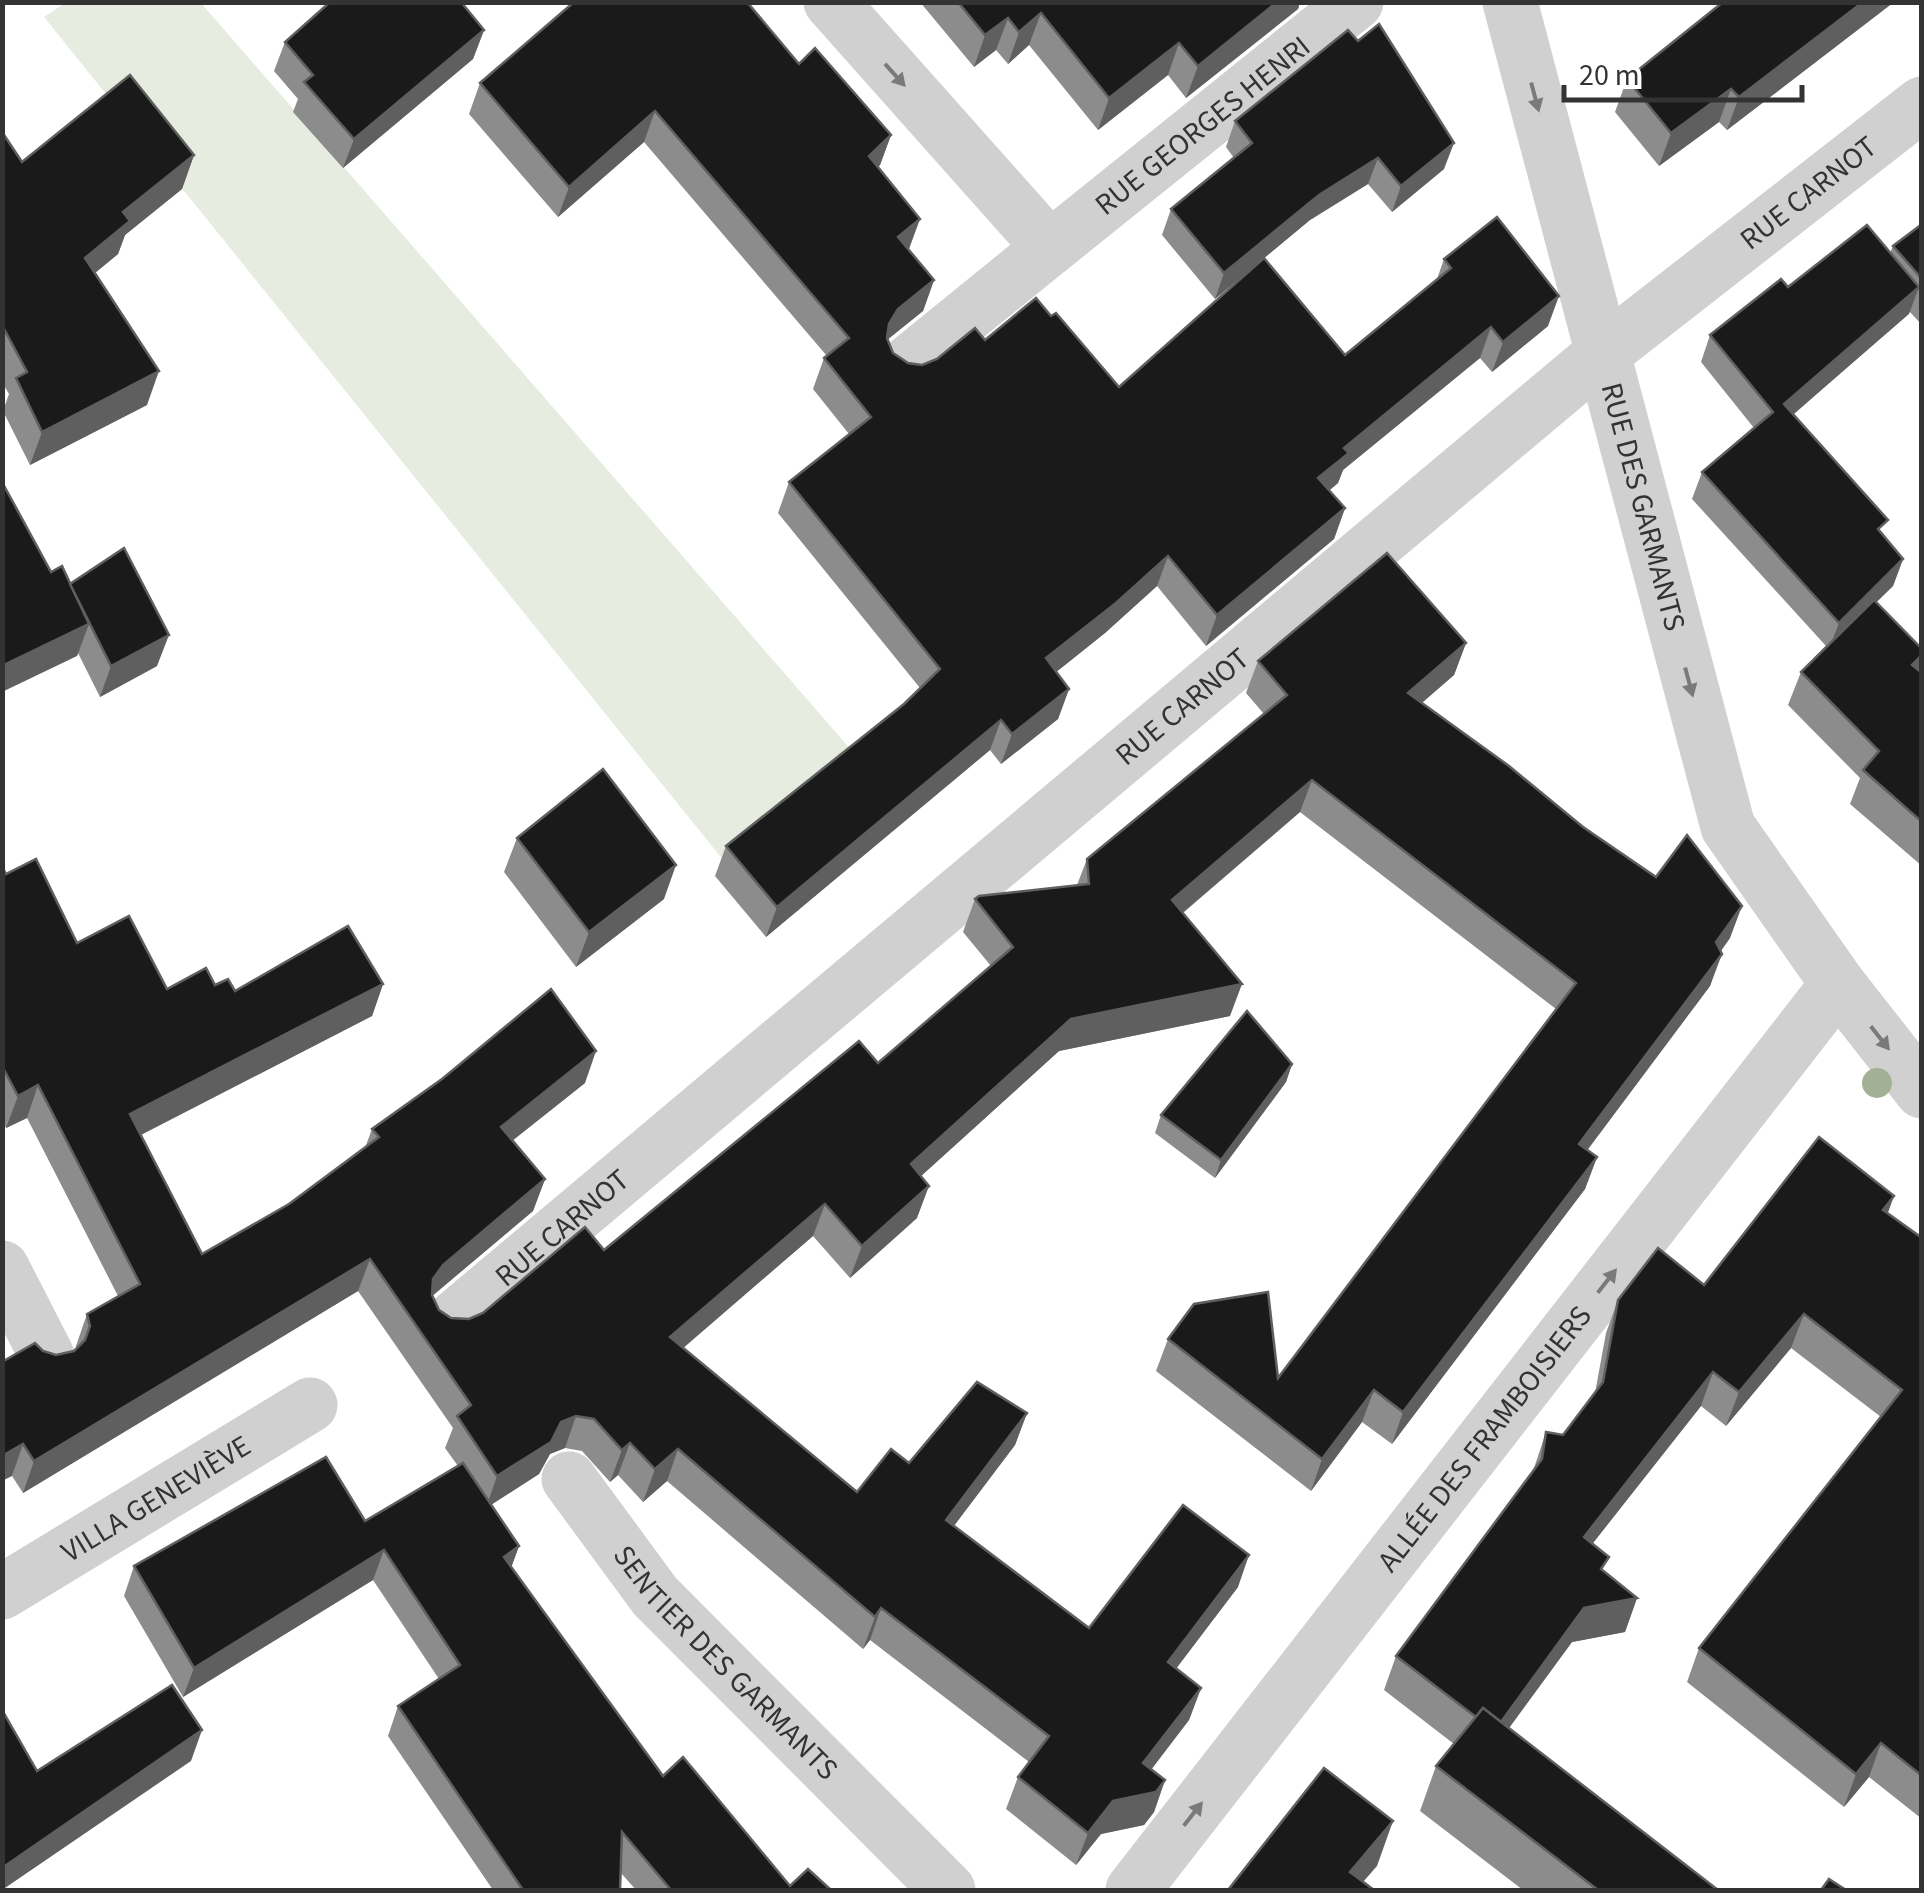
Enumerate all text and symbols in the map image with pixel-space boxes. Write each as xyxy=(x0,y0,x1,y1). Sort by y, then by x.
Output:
street label: RUE GEORGES HENRI xyxy=(1086,26,1320,226)
scale bar xyxy=(1564,40,1802,102)
text: 20 m xyxy=(1579,54,1640,97)
one-way arrow xyxy=(884,62,906,87)
one-way arrow xyxy=(1527,82,1543,113)
street label: RUE CARNOT xyxy=(1731,126,1886,260)
street label: RUE DES GARMANTS xyxy=(1590,378,1696,635)
street label: RUE CARNOT xyxy=(1106,638,1259,776)
one-way arrow xyxy=(1682,667,1698,698)
one-way arrow xyxy=(1869,1025,1890,1050)
street label: RUE CARNOT xyxy=(486,1159,639,1297)
one-way arrow xyxy=(1597,1268,1617,1294)
street label: ALLÉE DES FRAMBOISIERS xyxy=(1367,1297,1602,1581)
street label: VILLA GENEVIÈVE xyxy=(53,1425,259,1573)
street label: SENTIER DES GARMANTS xyxy=(603,1536,848,1790)
one-way arrow xyxy=(1182,1801,1203,1826)

